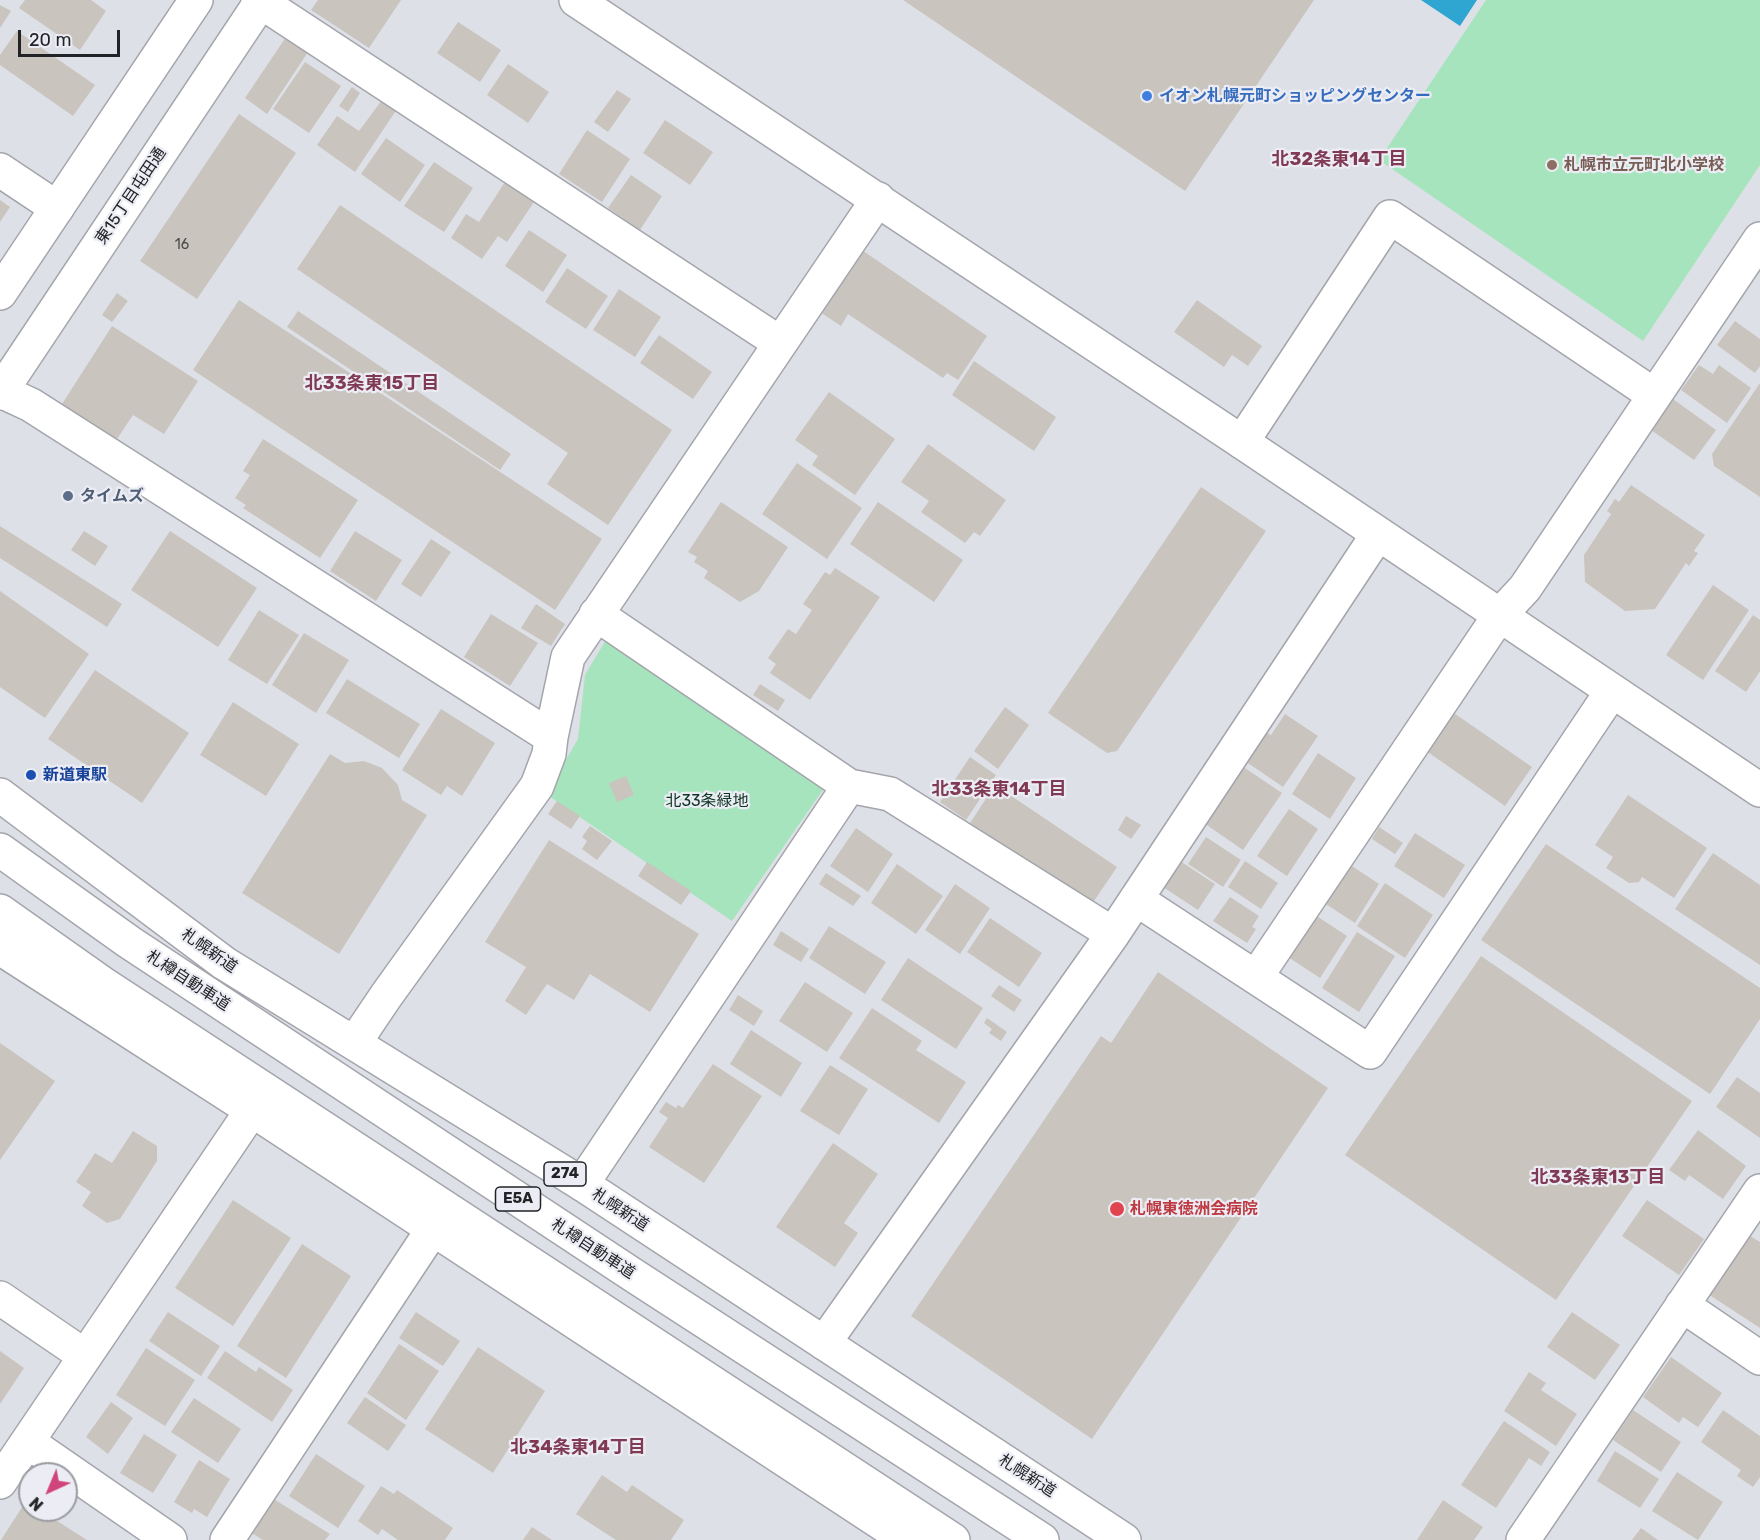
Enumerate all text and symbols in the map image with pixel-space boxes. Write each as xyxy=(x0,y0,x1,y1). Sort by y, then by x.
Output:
scale bar xyxy=(21,18,123,56)
text: 20 m xyxy=(29,29,71,51)
place label: イオン札幌元町ショッピングセンター xyxy=(1159,86,1431,106)
marker: イオン札幌元町ショッピングセンター xyxy=(1140,89,1154,103)
street label: 東15丁目屯田通 xyxy=(92,144,170,248)
district label: 北32条東14丁目 xyxy=(1272,149,1406,171)
place label: 札幌市立元町北小学校 xyxy=(1564,155,1724,175)
marker: 札幌市立元町北小学校 xyxy=(1545,158,1559,172)
house number: 16 xyxy=(175,237,189,253)
district label: 北33条東15丁目 xyxy=(305,373,439,395)
place label: タイムズ xyxy=(80,486,144,506)
marker: タイムズ xyxy=(61,489,75,503)
place label: 新道東駅 xyxy=(43,765,107,785)
marker: 新道東駅 xyxy=(24,768,38,782)
district label: 北33条東14丁目 xyxy=(932,779,1066,801)
park label: 北33条緑地 xyxy=(665,791,749,811)
street label: 札幌新道 xyxy=(177,925,241,977)
street label: 札樽自動車道 xyxy=(143,947,233,1015)
road number: 274 xyxy=(544,1162,586,1186)
district label: 北33条東13丁目 xyxy=(1531,1167,1665,1189)
street label: 札幌新道 xyxy=(588,1185,652,1235)
road number: E5A xyxy=(496,1187,540,1211)
place label: 札幌東徳洲会病院 xyxy=(1130,1199,1258,1219)
marker: 札幌東徳洲会病院 xyxy=(1108,1200,1126,1218)
street label: 札樽自動車道 xyxy=(548,1215,638,1283)
district label: 北34条東14丁目 xyxy=(510,1437,646,1459)
street label: 札幌新道 xyxy=(995,1451,1059,1501)
north arrow xyxy=(18,1462,78,1522)
text: N xyxy=(26,1493,47,1515)

